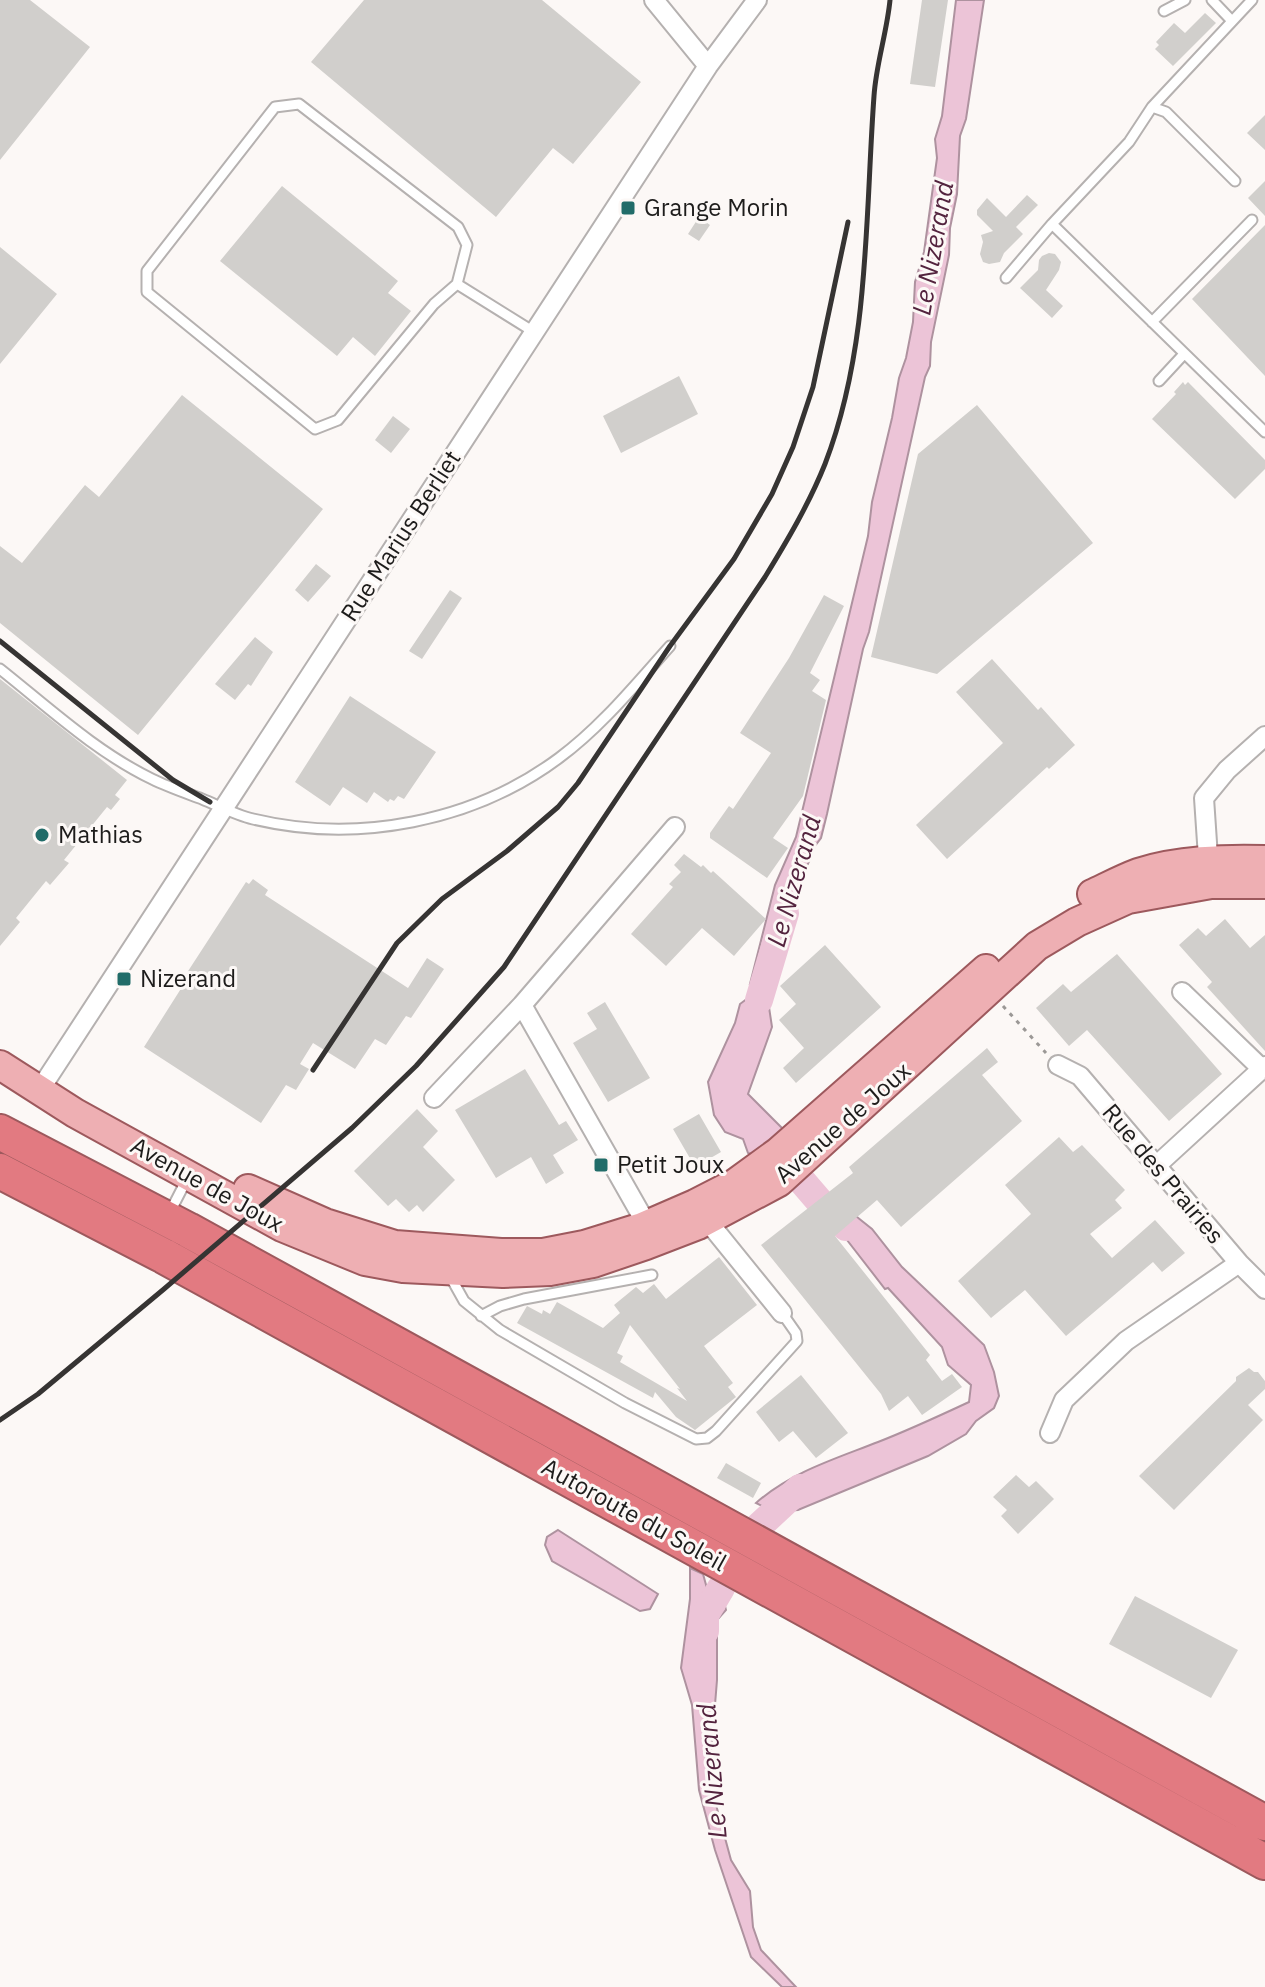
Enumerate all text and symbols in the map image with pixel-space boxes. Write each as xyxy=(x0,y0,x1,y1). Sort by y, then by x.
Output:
water label: Le Nizerand xyxy=(904,177,961,317)
place label: Grange Morin xyxy=(644,191,789,223)
marker: Grange Morin xyxy=(619,199,637,217)
street label: Rue Marius Berliet xyxy=(333,444,467,627)
water label: Le Nizerand xyxy=(758,810,828,950)
place label: Mathias xyxy=(58,818,143,850)
marker: Mathias xyxy=(33,826,51,844)
place label: Nizerand xyxy=(140,962,236,994)
marker: Nizerand xyxy=(115,970,133,988)
street label: Avenue de Joux xyxy=(768,1054,917,1190)
street label: Rue des Prairies xyxy=(1096,1097,1232,1250)
street label: Avenue de Joux xyxy=(125,1129,290,1239)
place label: Petit Joux xyxy=(617,1148,724,1180)
marker: Petit Joux xyxy=(592,1156,610,1174)
street label: Autoroute du Soleil xyxy=(536,1450,733,1578)
water label: Le Nizerand xyxy=(688,1701,734,1840)

